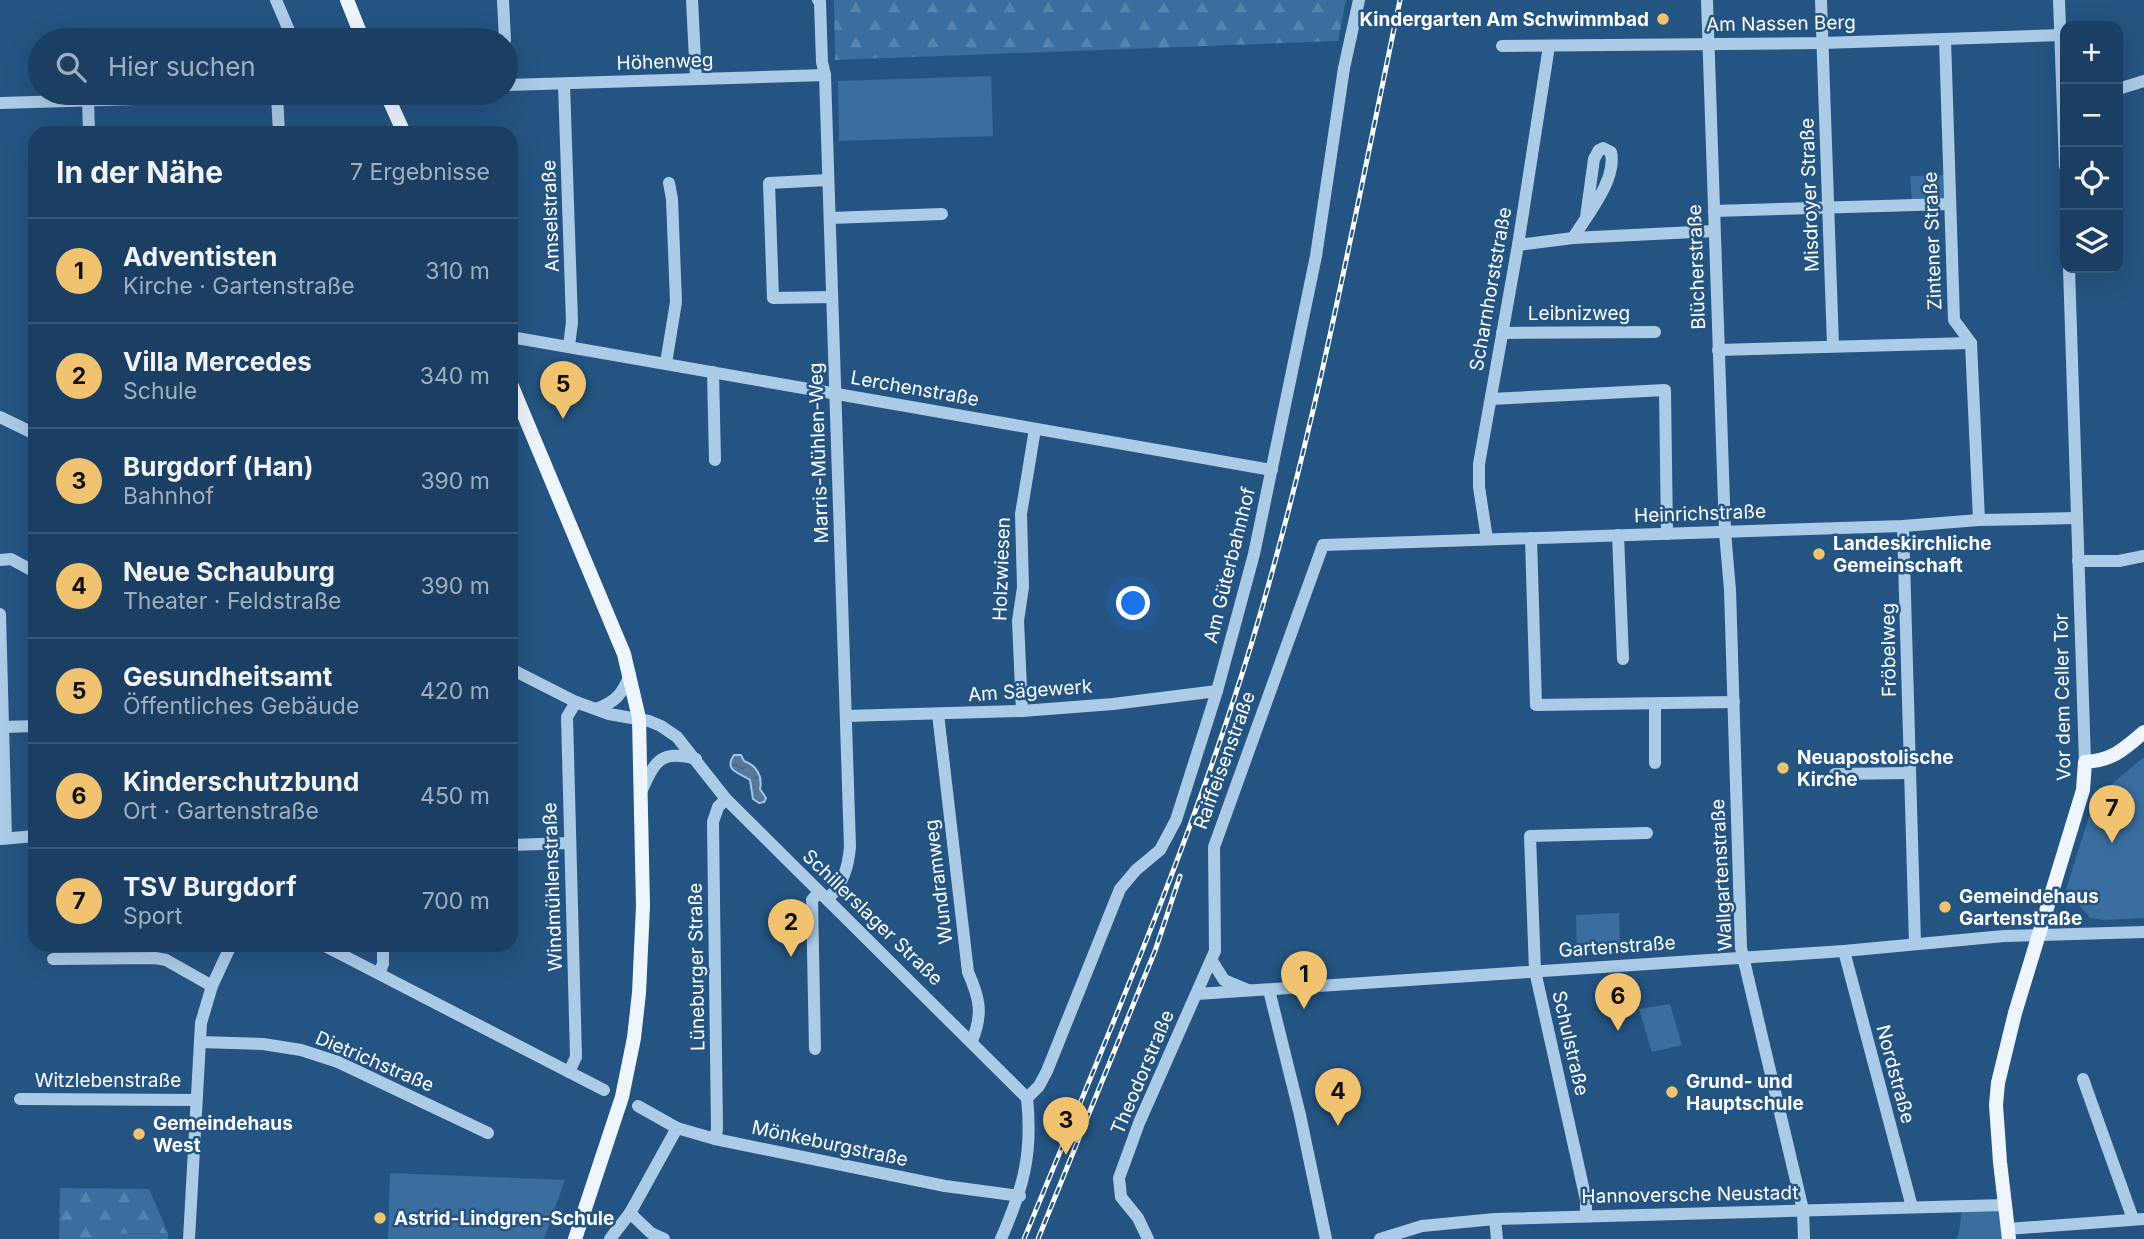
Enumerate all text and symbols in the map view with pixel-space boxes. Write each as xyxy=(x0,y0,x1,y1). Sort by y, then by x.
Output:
place label: Kindergarten Am Schwimmbad xyxy=(1359,8,1649,31)
marker: Kindergarten Am Schwimmbad xyxy=(1655,11,1671,27)
street label: Am Nassen Berg xyxy=(1706,11,1856,36)
map controls xyxy=(2060,21,2123,273)
button: + xyxy=(2060,21,2123,84)
search box xyxy=(28,28,518,105)
icon: search xyxy=(52,48,90,86)
street label: Höhenweg xyxy=(616,48,714,75)
text: Hier suchen xyxy=(108,51,256,82)
button: − xyxy=(2060,84,2123,147)
street label: Misdroyer Straße xyxy=(1795,118,1824,272)
button: locate xyxy=(2060,147,2123,210)
text: In der Nähe xyxy=(56,154,223,190)
text: 7 Ergebnisse xyxy=(350,158,490,186)
street label: Amselstraße xyxy=(537,159,564,273)
street label: Zintener Straße xyxy=(1919,171,1946,311)
street label: Blücherstraße xyxy=(1683,204,1710,330)
street label: Scharnhorststraße xyxy=(1465,205,1516,373)
button: layers xyxy=(2060,210,2123,273)
text: Adventisten xyxy=(123,241,277,272)
text: 1 xyxy=(74,257,84,285)
text: 310 m xyxy=(425,257,490,285)
text: Kirche · Gartenstraße xyxy=(123,272,355,300)
street label: Leibnizweg xyxy=(1528,302,1630,325)
text: Villa Mercedes xyxy=(123,346,312,377)
pin: 5 xyxy=(540,361,586,419)
text: 2 xyxy=(72,362,86,390)
text: 340 m xyxy=(420,362,490,390)
street label: Marris-Mühlen-Weg xyxy=(804,362,833,544)
street label: Lerchenstraße xyxy=(849,366,981,411)
text: Schule xyxy=(123,377,197,405)
text: Burgdorf (Han) xyxy=(123,451,313,482)
text: 3 xyxy=(72,467,86,495)
text: 390 m xyxy=(420,467,490,495)
text: Bahnhof xyxy=(123,482,214,510)
street label: Am Güterbahnhof xyxy=(1199,485,1260,645)
street label: Heinrichstraße xyxy=(1634,500,1766,527)
street label: Holzwiesen xyxy=(988,517,1015,621)
place label: Landeskirchliche Gemeinschaft xyxy=(1833,532,1992,577)
marker: Landeskirchliche Gemeinschaft xyxy=(1811,546,1827,562)
text: Neue Schauburg xyxy=(123,556,335,587)
text: 4 xyxy=(71,572,87,600)
text: 390 m xyxy=(420,572,490,600)
your location xyxy=(1116,586,1150,620)
text: Theater · Feldstraße xyxy=(123,587,341,615)
street label: Fröbelweg xyxy=(1876,603,1901,697)
street label: Vor dem Celler Tor xyxy=(2050,613,2075,781)
text: Gesundheitsamt xyxy=(123,661,332,692)
street label: Am Sägewerk xyxy=(967,675,1094,706)
text: 5 xyxy=(72,677,86,705)
text: 420 m xyxy=(420,677,490,705)
street label: Raiffeisenstraße xyxy=(1189,688,1260,832)
text: Öffentliches Gebäude xyxy=(123,692,359,720)
place label: Neuapostolische Kirche xyxy=(1797,746,1954,791)
marker: Neuapostolische Kirche xyxy=(1775,760,1791,776)
text: Kinderschutzbund xyxy=(123,766,359,797)
text: 6 xyxy=(72,782,86,810)
text: 450 m xyxy=(420,782,490,810)
pin: 7 xyxy=(2089,785,2135,843)
text: Ort · Gartenstraße xyxy=(123,797,319,825)
street label: Wallgartenstraße xyxy=(1706,798,1737,952)
street label: Windmühlenstraße xyxy=(538,802,567,972)
street label: Wundramweg xyxy=(919,818,958,945)
street label: Schillerslager Straße xyxy=(798,845,947,990)
text: TSV Burgdorf xyxy=(123,871,297,902)
street label: Lüneburger Straße xyxy=(684,883,709,1051)
place label: Gemeindehaus Gartenstraße xyxy=(1959,885,2099,930)
text: 7 xyxy=(72,887,86,915)
text: 700 m xyxy=(422,887,490,915)
pin: 2 xyxy=(768,899,814,957)
marker: Gemeindehaus Gartenstraße xyxy=(1937,899,1953,915)
text: Sport xyxy=(123,902,182,930)
street label: Gartenstraße xyxy=(1558,931,1676,962)
pin: 1 xyxy=(1281,951,1327,1009)
pin: 6 xyxy=(1595,973,1641,1031)
street label: Schulstraße xyxy=(1547,988,1594,1098)
street label: Theodorstraße xyxy=(1106,1006,1179,1138)
street label: Nordstraße xyxy=(1871,1022,1920,1126)
street label: Dietrichstraße xyxy=(312,1026,438,1097)
pin: 4 xyxy=(1315,1068,1361,1126)
street label: Witzlebenstraße xyxy=(35,1069,181,1092)
place label: Grund- und Hauptschule xyxy=(1686,1070,1804,1115)
marker: Grund- und Hauptschule xyxy=(1664,1084,1680,1100)
pin: 3 xyxy=(1043,1097,1089,1155)
place label: Gemeindehaus West xyxy=(153,1112,293,1157)
street label: Mönkeburgstraße xyxy=(750,1116,910,1171)
marker: Gemeindehaus West xyxy=(131,1126,147,1142)
street label: Hannoversche Neustadt xyxy=(1581,1181,1799,1208)
place label: Astrid-Lindgren-Schule xyxy=(394,1207,614,1230)
marker: Astrid-Lindgren-Schule xyxy=(372,1210,388,1226)

